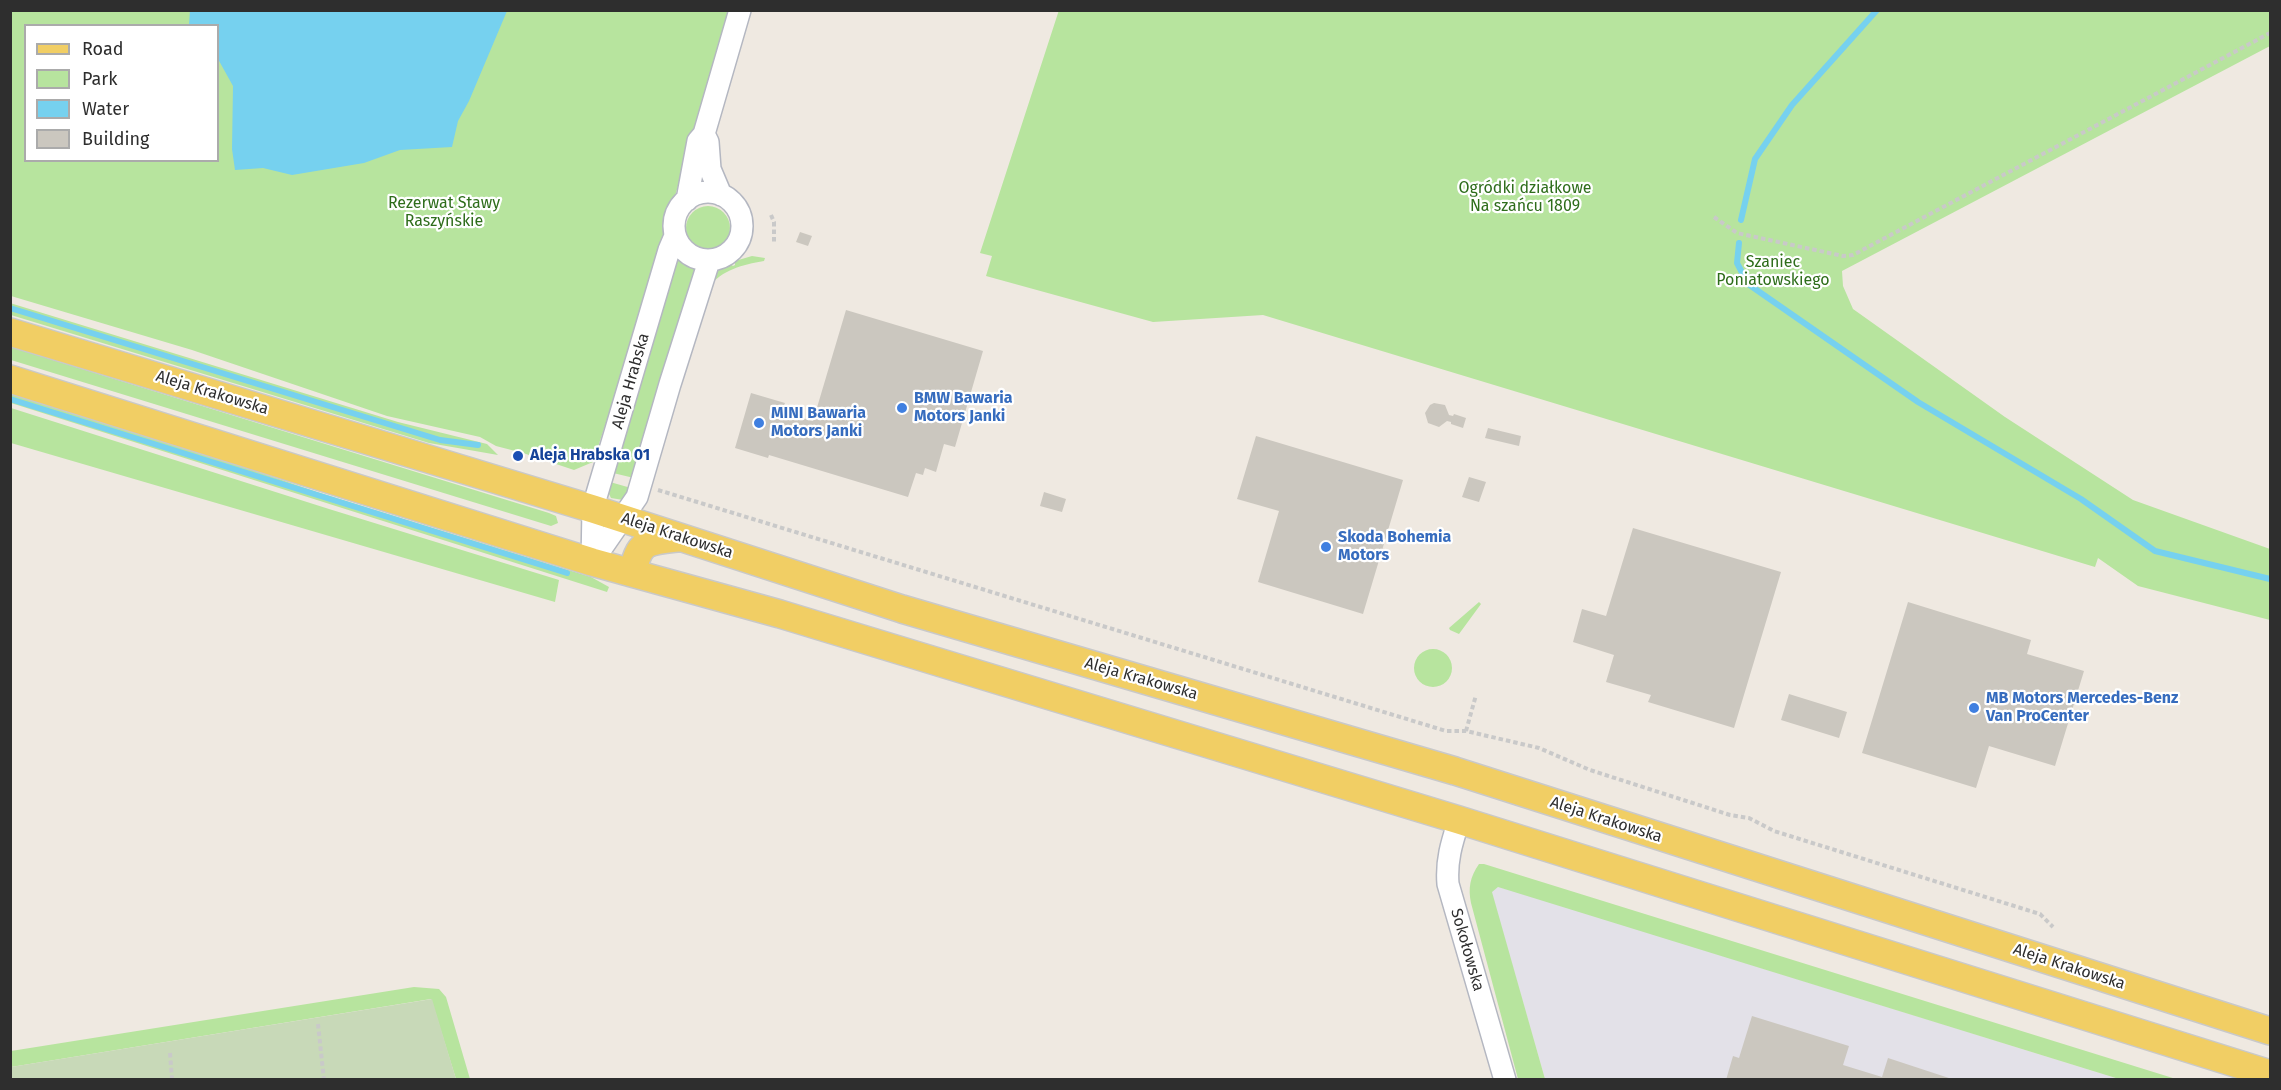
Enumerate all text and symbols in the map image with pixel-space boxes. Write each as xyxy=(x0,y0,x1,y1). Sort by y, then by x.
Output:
legend xyxy=(24,24,219,162)
text: Road xyxy=(82,38,124,60)
text: Park xyxy=(82,68,117,90)
text: Water xyxy=(82,98,129,120)
text: Building xyxy=(82,128,149,150)
park label: Ogródki działkowe Na szańcu 1809 xyxy=(1458,179,1592,217)
park label: Rezerwat Stawy Raszyńskie xyxy=(388,194,500,232)
park label: Szaniec Poniatowskiego xyxy=(1716,253,1830,291)
street label: Aleja Hrabska xyxy=(608,331,654,431)
street label: Aleja Krakowska xyxy=(153,367,271,419)
place label: BMW Bawaria Motors Janki xyxy=(914,389,1013,427)
marker: BMW Bawaria Motors Janki xyxy=(895,401,909,415)
place label: MINI Bawaria Motors Janki xyxy=(771,404,866,442)
marker: MINI Bawaria Motors Janki xyxy=(752,416,766,430)
place label: Aleja Hrabska 01 xyxy=(530,446,650,466)
marker: Aleja Hrabska 01 xyxy=(511,449,525,463)
street label: Aleja Krakowska xyxy=(619,509,735,563)
place label: Skoda Bohemia Motors xyxy=(1338,528,1451,566)
marker: Skoda Bohemia Motors xyxy=(1319,540,1333,554)
street label: Aleja Krakowska xyxy=(1082,654,1200,704)
place label: MB Motors Mercedes-Benz Van ProCenter xyxy=(1986,689,2178,727)
marker: MB Motors Mercedes-Benz Van ProCenter xyxy=(1967,701,1981,715)
street label: Aleja Krakowska xyxy=(1548,793,1664,847)
street label: Sokołowska xyxy=(1446,906,1488,994)
street label: Aleja Krakowska xyxy=(2011,940,2127,994)

